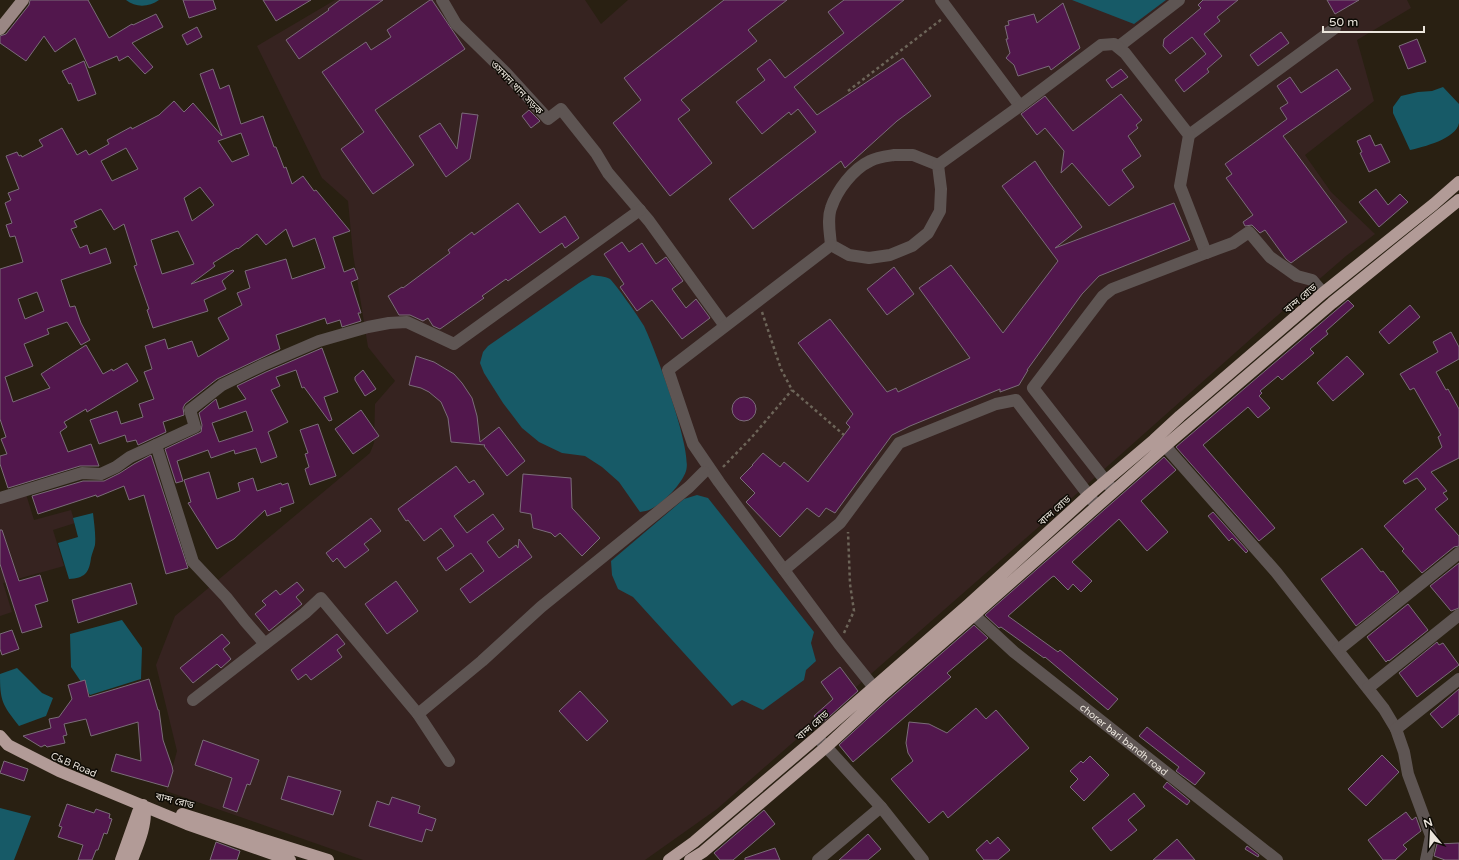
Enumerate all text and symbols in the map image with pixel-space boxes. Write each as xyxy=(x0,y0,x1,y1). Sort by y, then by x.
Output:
scale bar xyxy=(1323,8,1424,34)
text: 50 m xyxy=(1329,15,1358,29)
street label: ওসমান খান সড়ক xyxy=(488,58,546,118)
street label: বান্দ রোড xyxy=(1281,281,1320,317)
street label: বান্দ রোড xyxy=(1035,493,1074,529)
street label: chorer bari bandh road xyxy=(1077,701,1170,778)
street label: বান্দ রোড xyxy=(793,708,832,744)
street label: C&B Road xyxy=(49,750,98,780)
street label: বান্দ রোড xyxy=(153,790,196,812)
north arrow xyxy=(1411,812,1451,852)
text: N xyxy=(1422,815,1434,831)

